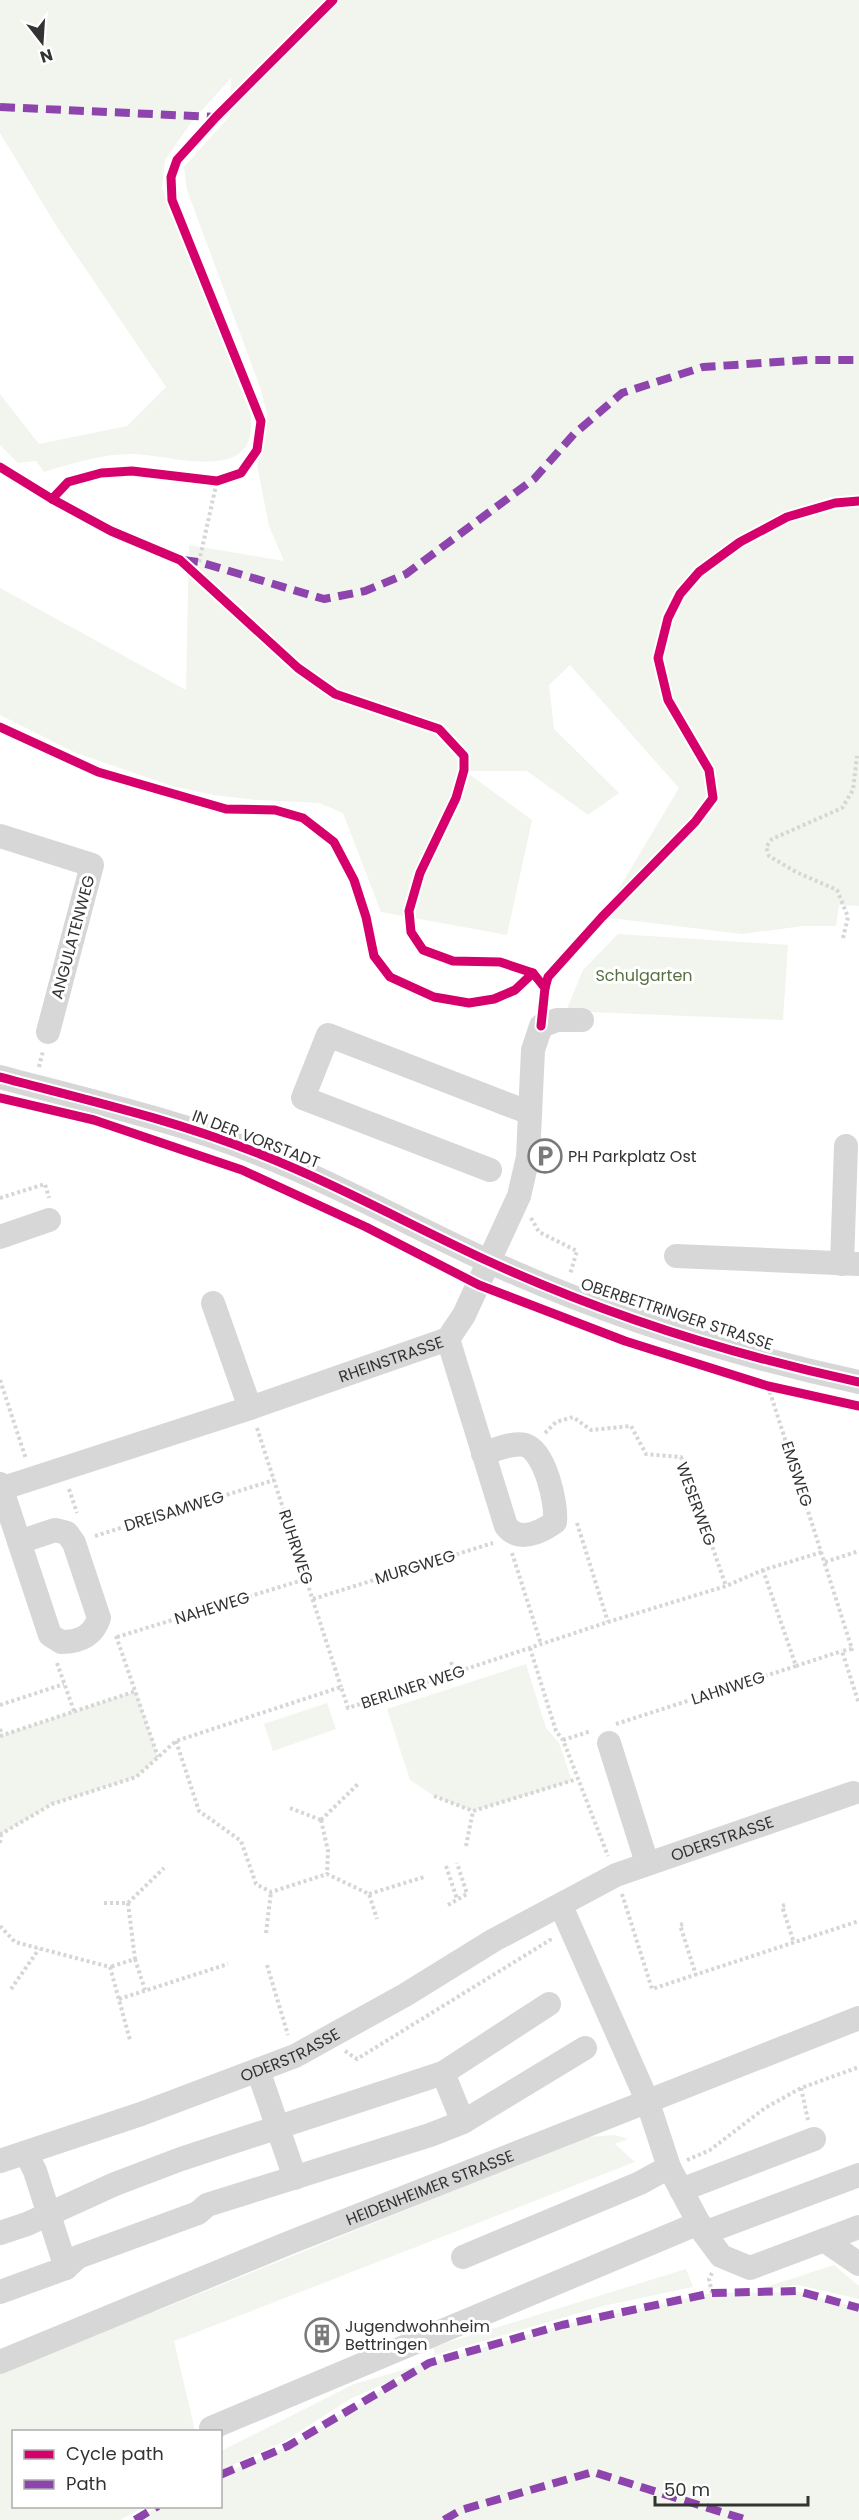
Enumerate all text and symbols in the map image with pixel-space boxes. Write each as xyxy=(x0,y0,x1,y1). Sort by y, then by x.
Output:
north arrow xyxy=(12,12,72,72)
text: N xyxy=(37,43,55,69)
street label: ANGULATENWEG xyxy=(45,873,101,1001)
park label: Schulgarten xyxy=(595,964,693,987)
street label: IN DER VORSTADT xyxy=(189,1104,323,1174)
parking icon: PH Parkplatz Ost xyxy=(527,1138,563,1174)
place label: PH Parkplatz Ost xyxy=(568,1145,697,1168)
street label: OBERBETTRINGER STRASSE xyxy=(578,1272,776,1356)
street label: RHEINSTRASSE xyxy=(335,1330,447,1388)
street label: EMSWEG xyxy=(776,1438,818,1510)
street label: WESERWEG xyxy=(670,1459,722,1549)
street label: DREISAMWEG xyxy=(121,1485,227,1537)
street label: RUHRWEG xyxy=(273,1507,319,1587)
street label: MURGWEG xyxy=(372,1544,458,1590)
street label: NAHEWEG xyxy=(172,1586,252,1630)
street label: BERLINER WEG xyxy=(358,1659,468,1715)
street label: LAHNWEG xyxy=(688,1665,768,1711)
street label: ODERSTRASSE xyxy=(667,1810,777,1867)
street label: ODERSTRASSE xyxy=(237,2022,344,2087)
street label: HEIDENHEIMER STRASSE xyxy=(342,2144,517,2231)
place label: Jugendwohnheim Bettringen xyxy=(345,2315,490,2356)
building icon: Jugendwohnheim Bettringen xyxy=(304,2317,340,2353)
legend xyxy=(12,2430,222,2508)
text: Cycle path xyxy=(66,2441,164,2466)
scale bar xyxy=(655,2469,808,2507)
text: Path xyxy=(66,2471,107,2496)
text: 50 m xyxy=(664,2477,710,2502)

